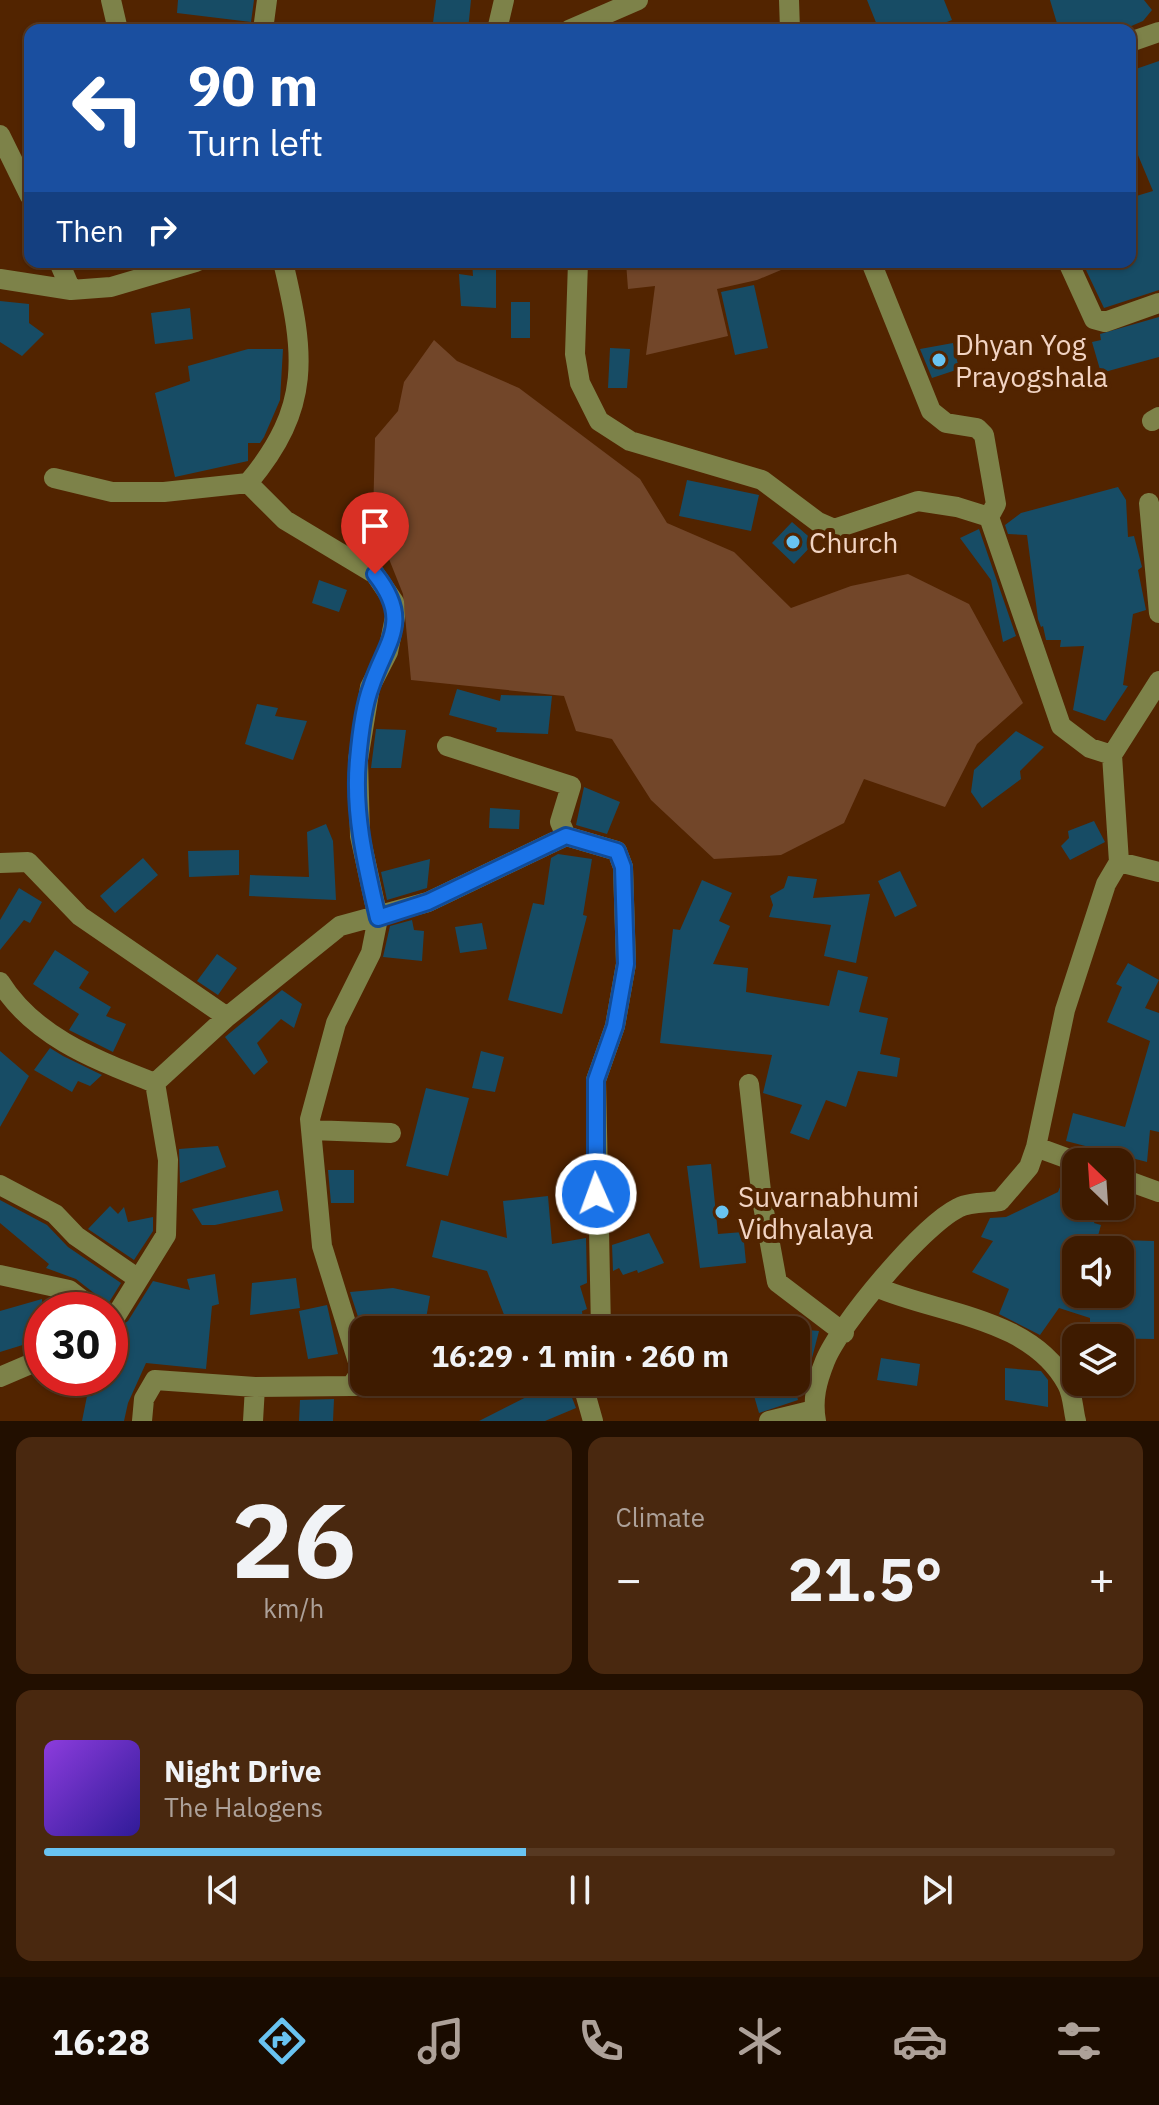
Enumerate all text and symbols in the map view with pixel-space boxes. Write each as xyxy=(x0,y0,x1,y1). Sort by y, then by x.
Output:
text: 90 m xyxy=(188,49,318,121)
icon: left xyxy=(56,56,160,160)
text: Turn left xyxy=(188,119,323,166)
icon: right xyxy=(140,208,184,252)
text: Then xyxy=(56,211,124,250)
place label: Dhyan Yog Prayogshala xyxy=(955,326,1108,395)
marker: Dhyan Yog Prayogshala xyxy=(930,351,948,369)
pin xyxy=(341,492,409,574)
icon: arrive xyxy=(353,504,397,548)
place label: Church xyxy=(809,524,898,561)
marker: Church xyxy=(784,533,802,551)
north arrow xyxy=(1062,1148,1134,1220)
map controls xyxy=(1062,1148,1134,1396)
position arrow xyxy=(554,1152,638,1236)
place label: Suvarnabhumi Vidhyalaya xyxy=(738,1178,919,1247)
marker: Suvarnabhumi Vidhyalaya xyxy=(713,1203,731,1221)
button: sound xyxy=(1062,1236,1134,1308)
speed limit sign: 30 xyxy=(24,1292,128,1396)
button: layers xyxy=(1062,1324,1134,1396)
text: 16:29 · 1 min · 260 m xyxy=(431,1336,729,1375)
text: 26 xyxy=(231,1471,356,1607)
text: Climate xyxy=(616,1500,705,1534)
text: 21.5° xyxy=(788,1539,943,1618)
text: − xyxy=(616,1550,642,1607)
text: + xyxy=(1089,1550,1115,1607)
text: km/h xyxy=(263,1591,324,1625)
text: Night Drive xyxy=(164,1751,322,1790)
text: The Halogens xyxy=(164,1790,323,1824)
icon: previous xyxy=(201,1868,245,1912)
icon: pause xyxy=(558,1868,602,1912)
icon: next xyxy=(915,1868,959,1912)
icon: directions xyxy=(254,2013,310,2069)
icon: music xyxy=(413,2013,469,2069)
icon: phone xyxy=(573,2013,629,2069)
icon: climate xyxy=(732,2013,788,2069)
icon: car xyxy=(892,2013,948,2069)
icon: filters xyxy=(1051,2013,1107,2069)
text: 16:28 xyxy=(52,2018,150,2065)

